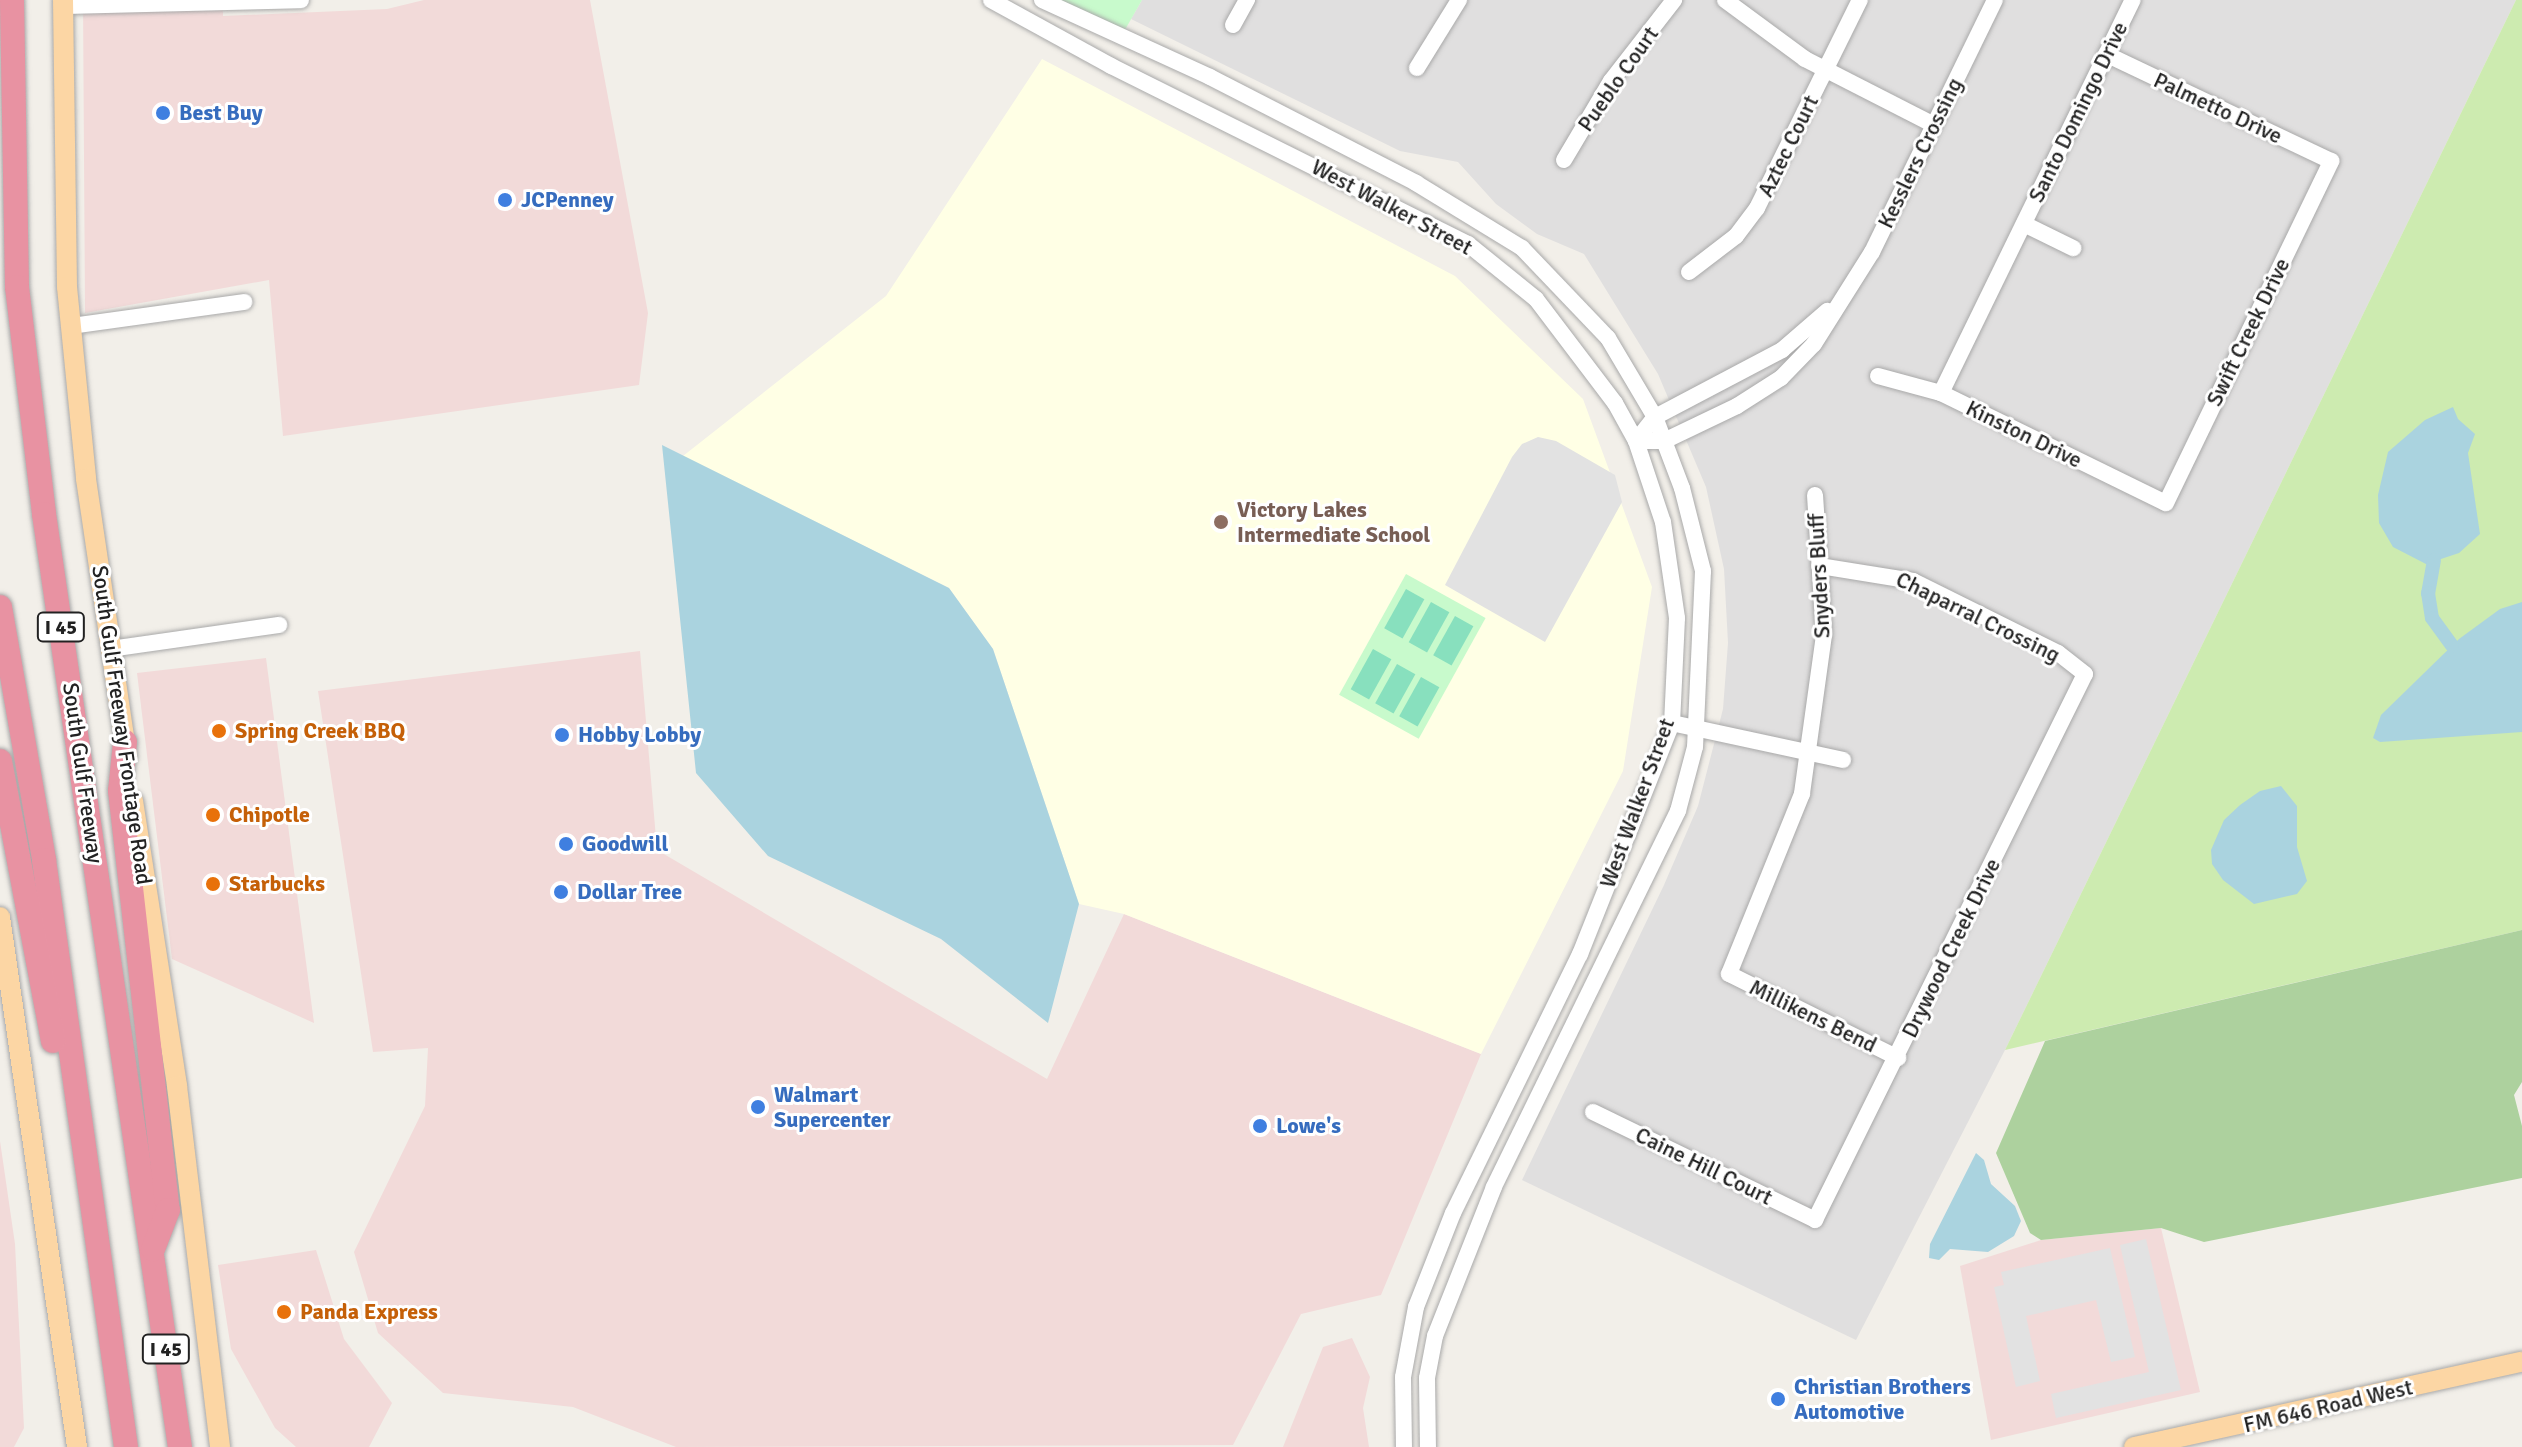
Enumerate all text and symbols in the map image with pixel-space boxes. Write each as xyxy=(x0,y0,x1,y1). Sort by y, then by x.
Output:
street label: Santo Domingo Drive xyxy=(2023,17,2133,207)
street label: Pueblo Court xyxy=(1572,21,1664,137)
street label: Palmetto Drive xyxy=(2150,67,2286,149)
street label: Kesslers Crossing xyxy=(1872,73,1968,233)
street label: Aztec Court xyxy=(1752,91,1824,201)
place label: Best Buy xyxy=(179,100,263,126)
marker: Best Buy xyxy=(154,104,172,122)
street label: West Walker Street xyxy=(1307,153,1477,261)
place label: JCPenney xyxy=(521,187,614,213)
marker: JCPenney xyxy=(496,191,514,209)
street label: Swift Creek Drive xyxy=(2201,254,2295,410)
street label: Kinston Drive xyxy=(1962,395,2086,473)
place label: Victory Lakes Intermediate School xyxy=(1237,496,1430,548)
marker: Victory Lakes Intermediate School xyxy=(1212,513,1230,531)
street label: Snyders Bluff xyxy=(1803,513,1835,639)
street label: South Gulf Freeway Frontage Road xyxy=(86,564,158,886)
street label: Chaparral Crossing xyxy=(1892,566,2064,668)
road number: I 45 xyxy=(35,611,87,643)
street label: South Gulf Freeway xyxy=(57,681,109,865)
street label: West Walker Street xyxy=(1594,715,1680,891)
place label: Spring Creek BBQ xyxy=(235,718,405,744)
marker: Spring Creek BBQ xyxy=(210,722,228,740)
place label: Hobby Lobby xyxy=(578,722,701,748)
marker: Hobby Lobby xyxy=(553,726,571,744)
place label: Chipotle xyxy=(229,802,310,828)
marker: Chipotle xyxy=(204,806,222,824)
place label: Goodwill xyxy=(582,831,668,857)
marker: Goodwill xyxy=(557,835,575,853)
street label: Drywood Creek Drive xyxy=(1896,854,2006,1042)
place label: Starbucks xyxy=(229,871,325,897)
marker: Starbucks xyxy=(204,875,222,893)
place label: Dollar Tree xyxy=(577,879,682,905)
marker: Dollar Tree xyxy=(552,883,570,901)
street label: Millikens Bend xyxy=(1745,974,1881,1058)
place label: Walmart Supercenter xyxy=(774,1081,890,1132)
marker: Walmart Supercenter xyxy=(749,1098,767,1116)
place label: Lowe's xyxy=(1276,1113,1341,1139)
marker: Lowe's xyxy=(1251,1117,1269,1135)
street label: Caine Hill Court xyxy=(1631,1121,1777,1211)
place label: Panda Express xyxy=(300,1299,438,1325)
marker: Panda Express xyxy=(275,1303,293,1321)
road number: I 45 xyxy=(140,1333,192,1365)
place label: Christian Brothers Automotive xyxy=(1794,1373,1971,1424)
street label: FM 646 Road West xyxy=(2241,1374,2415,1438)
marker: Christian Brothers Automotive xyxy=(1769,1390,1787,1408)

